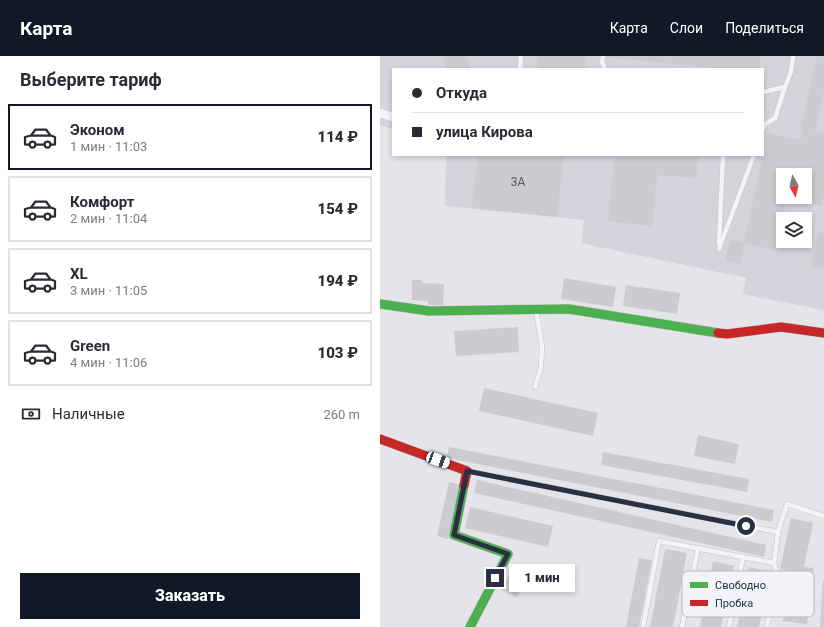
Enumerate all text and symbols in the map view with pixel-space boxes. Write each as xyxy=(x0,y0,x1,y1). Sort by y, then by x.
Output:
text: Карта xyxy=(20,17,72,40)
text: Карта xyxy=(610,20,648,36)
text: Слои xyxy=(670,20,703,36)
text: Поделиться xyxy=(725,20,804,36)
text: Выберите тариф xyxy=(20,69,162,90)
text: Откуда xyxy=(436,84,487,102)
icon: car xyxy=(22,119,58,155)
text: Эконом xyxy=(70,121,125,139)
text: улица Кирова xyxy=(436,123,533,141)
text: 114 ₽ xyxy=(318,128,358,146)
text: 1 мин · 11:03 xyxy=(70,139,147,154)
north arrow xyxy=(776,168,812,204)
map controls xyxy=(776,168,812,248)
house number: 3А xyxy=(511,175,525,189)
icon: car xyxy=(22,191,58,227)
text: Комфорт xyxy=(70,193,134,211)
text: 154 ₽ xyxy=(318,200,358,218)
text: 2 мин · 11:04 xyxy=(70,211,147,226)
button: layers xyxy=(776,212,812,248)
icon: car xyxy=(22,263,58,299)
text: XL xyxy=(70,265,88,283)
text: 194 ₽ xyxy=(318,272,358,290)
text: 3 мин · 11:05 xyxy=(70,283,147,298)
icon: car xyxy=(22,335,58,371)
text: Green xyxy=(70,337,110,355)
text: 103 ₽ xyxy=(318,344,358,362)
text: 4 мин · 11:06 xyxy=(70,355,147,370)
icon: cash xyxy=(20,403,42,425)
text: Наличные xyxy=(52,405,125,423)
text: 260 m xyxy=(323,407,360,422)
car xyxy=(425,450,451,470)
route start xyxy=(737,517,755,535)
callout: 1 мин xyxy=(509,564,575,592)
route end xyxy=(486,569,504,587)
text: 1 мин xyxy=(524,570,560,585)
legend xyxy=(682,571,814,617)
button: Заказать xyxy=(20,573,360,619)
text: Свободно xyxy=(715,579,766,592)
text: Пробка xyxy=(715,597,753,610)

